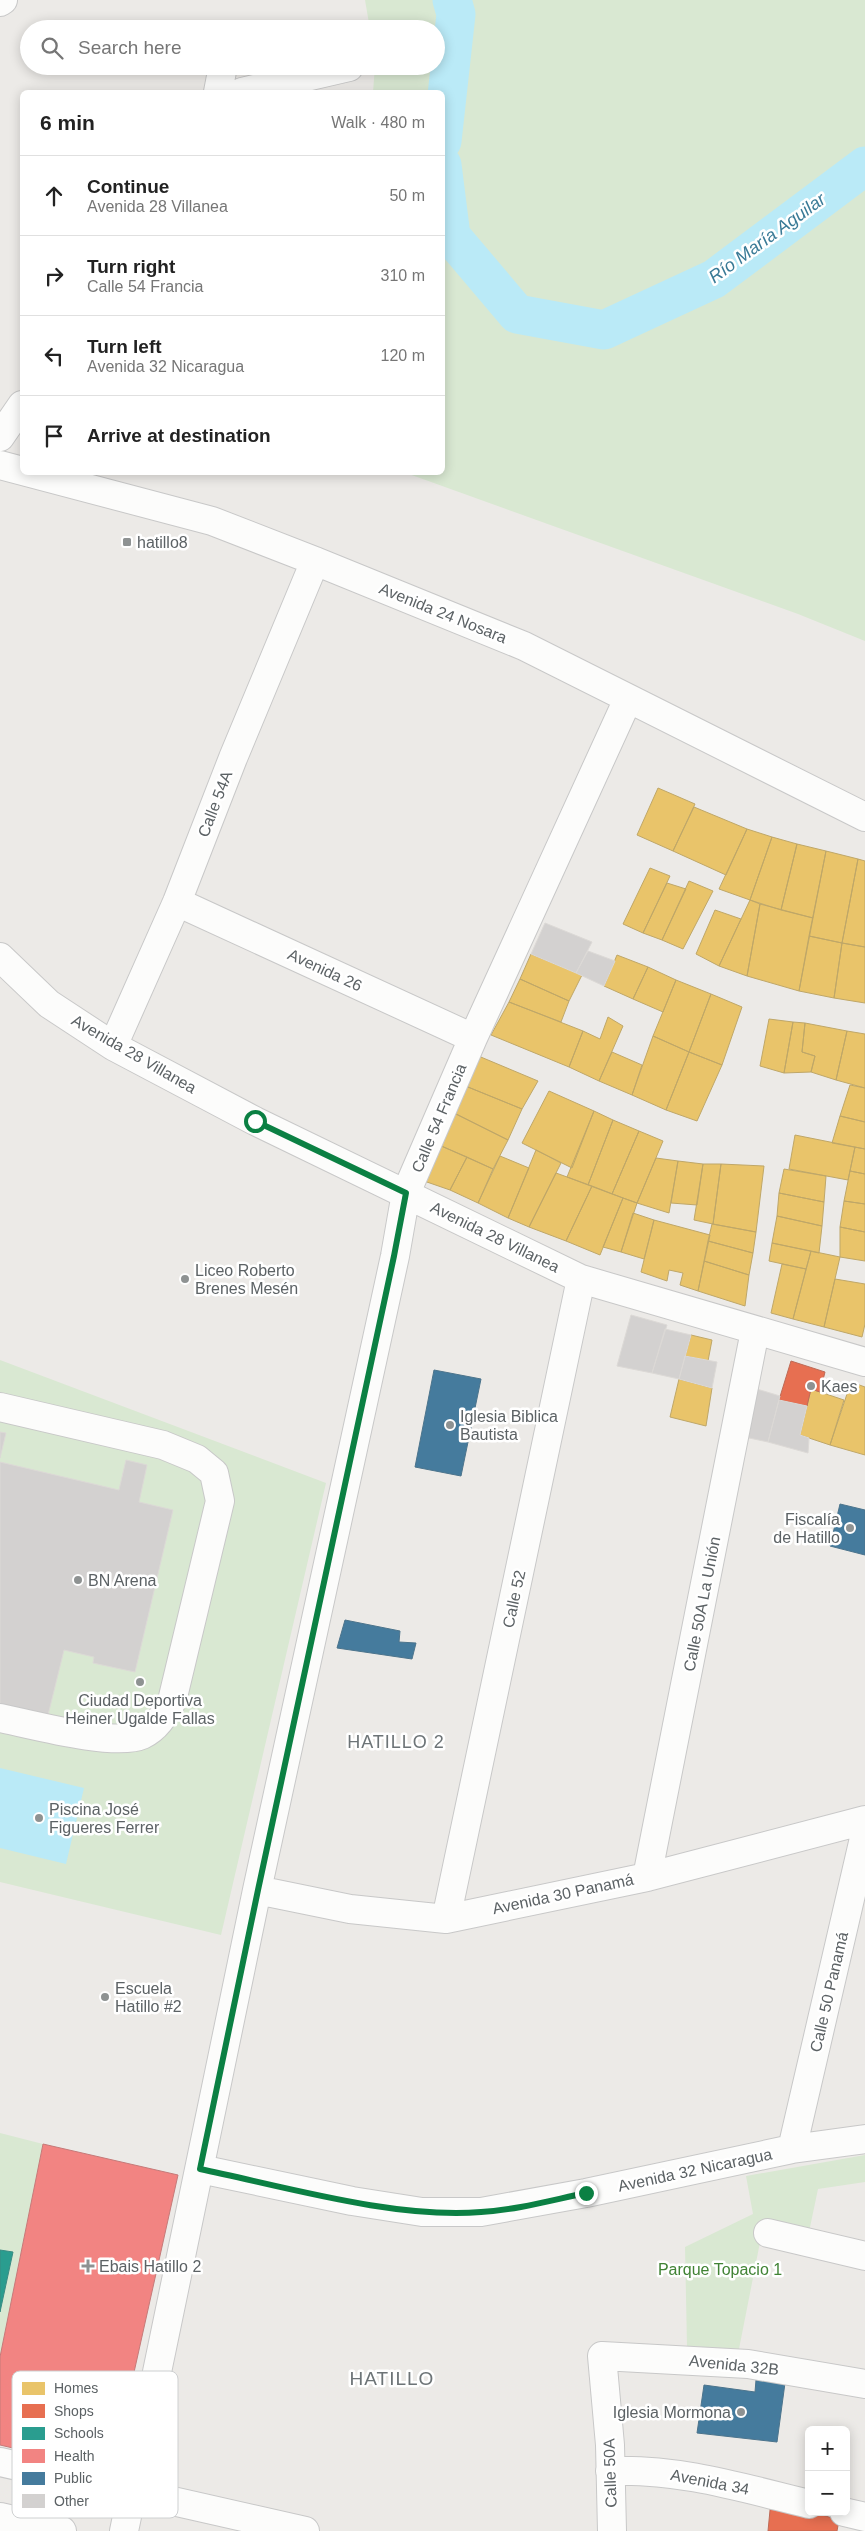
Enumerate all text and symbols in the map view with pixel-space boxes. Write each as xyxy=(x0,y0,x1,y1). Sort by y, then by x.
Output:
search box xyxy=(20,20,445,75)
icon: search xyxy=(38,34,66,62)
text: Search here xyxy=(78,37,182,58)
text: 6 min xyxy=(40,111,95,134)
text: Walk · 480 m xyxy=(331,114,425,131)
text: Continue xyxy=(87,176,169,197)
icon: ahead xyxy=(40,182,68,210)
text: 50 m xyxy=(389,187,425,204)
water label: Río María Aguilar xyxy=(705,188,830,287)
text: Avenida 28 Villanea xyxy=(87,198,228,215)
text: Turn right xyxy=(87,256,175,277)
icon: right xyxy=(40,262,68,290)
text: 310 m xyxy=(381,267,425,284)
text: Calle 54 Francia xyxy=(87,278,204,295)
text: Turn left xyxy=(87,336,162,357)
icon: left xyxy=(40,342,68,370)
text: 120 m xyxy=(381,347,425,364)
text: Avenida 32 Nicaragua xyxy=(87,358,244,375)
icon: arrive xyxy=(40,422,68,450)
text: Arrive at destination xyxy=(87,425,271,446)
place label: hatillo8 xyxy=(137,534,188,551)
marker: hatillo8 xyxy=(121,536,133,548)
street label: Avenida 24 Nosara xyxy=(377,580,509,646)
street label: Calle 54A xyxy=(195,768,235,839)
street label: Avenida 26 xyxy=(285,945,365,995)
street label: Avenida 28 Villanea xyxy=(69,1011,199,1097)
street label: Calle 54 Francia xyxy=(408,1061,470,1175)
route start xyxy=(244,1110,267,1133)
street label: Avenida 28 Villanea xyxy=(428,1198,562,1276)
place label: Liceo Roberto Brenes Mesén xyxy=(195,1262,298,1297)
marker: Liceo Roberto Brenes Mesén xyxy=(179,1273,191,1285)
place label: Kaes xyxy=(821,1378,857,1395)
marker: Kaes xyxy=(805,1380,817,1392)
place label: Iglesia Biblica Bautista xyxy=(460,1408,558,1443)
marker: Iglesia Biblica Bautista xyxy=(444,1419,456,1431)
place label: Fiscalía de Hatillo xyxy=(773,1511,840,1546)
marker: Fiscalía de Hatillo xyxy=(844,1522,856,1534)
street label: Calle 50A La Unión xyxy=(681,1535,723,1673)
street label: Calle 52 xyxy=(500,1568,528,1629)
place label: BN Arena xyxy=(88,1572,157,1589)
marker: BN Arena xyxy=(72,1574,84,1586)
marker: Ciudad Deportiva Heiner Ugalde Fallas xyxy=(134,1676,146,1688)
place label: Ciudad Deportiva Heiner Ugalde Fallas xyxy=(65,1692,215,1727)
district label: HATILLO 2 xyxy=(347,1732,445,1752)
place label: Piscina José Figueres Ferrer xyxy=(49,1801,160,1836)
marker: Piscina José Figueres Ferrer xyxy=(33,1812,45,1824)
street label: Avenida 30 Panamá xyxy=(491,1871,635,1917)
street label: Calle 50 Panamá xyxy=(807,1930,851,2054)
place label: Escuela Hatillo #2 xyxy=(115,1980,182,2015)
marker: Escuela Hatillo #2 xyxy=(99,1991,111,2003)
street label: Avenida 32 Nicaragua xyxy=(616,2145,774,2195)
route end xyxy=(575,2182,598,2205)
place label: Ebais Hatillo 2 xyxy=(99,2258,201,2275)
marker: Ebais Hatillo 2 xyxy=(81,2259,95,2273)
park label: Parque Topacio 1 xyxy=(658,2261,782,2278)
street label: Avenida 32B xyxy=(688,2352,780,2378)
district label: HATILLO xyxy=(350,2368,434,2389)
legend xyxy=(12,2371,178,2518)
text: Homes xyxy=(54,2380,98,2396)
text: Shops xyxy=(54,2403,94,2419)
place label: Iglesia Mormona xyxy=(613,2404,731,2421)
marker: Iglesia Mormona xyxy=(735,2406,747,2418)
text: Schools xyxy=(54,2425,104,2441)
map controls xyxy=(805,2426,850,2516)
button: + xyxy=(805,2426,850,2471)
street label: Calle 50A xyxy=(600,2438,620,2508)
text: Health xyxy=(54,2448,94,2464)
street label: Avenida 34 xyxy=(669,2466,751,2498)
text: Public xyxy=(54,2470,92,2486)
button: − xyxy=(805,2471,850,2516)
text: Other xyxy=(54,2493,89,2509)

